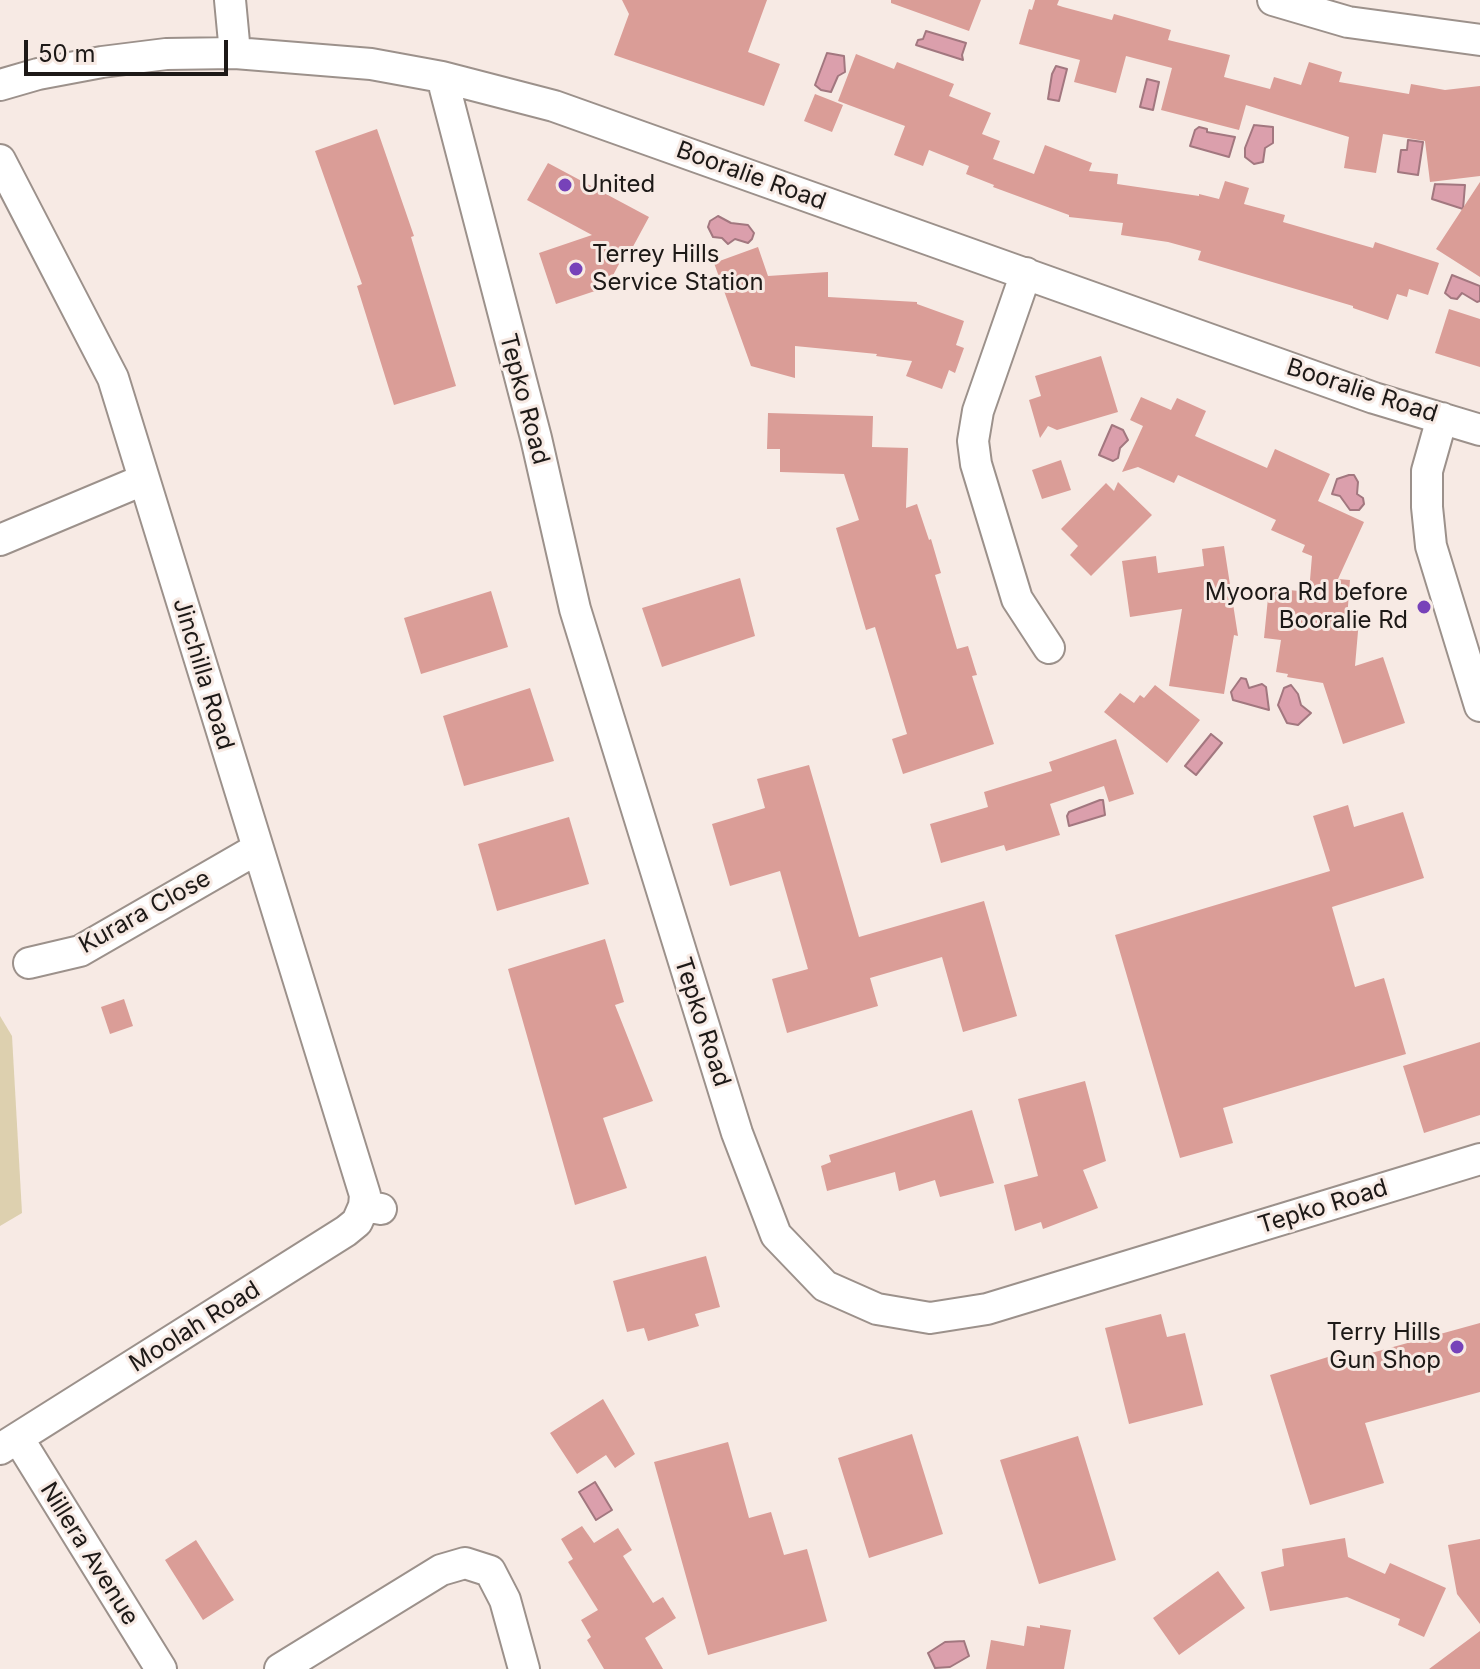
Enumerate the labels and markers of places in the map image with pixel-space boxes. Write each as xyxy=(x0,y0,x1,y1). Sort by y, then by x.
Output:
place label: United xyxy=(581,171,655,199)
marker: United xyxy=(556,176,574,194)
place label: Terrey Hills Service Station xyxy=(592,241,764,297)
marker: Terrey Hills Service Station xyxy=(567,260,585,278)
place label: Myoora Rd before Booralie Rd xyxy=(1205,579,1408,635)
marker: Myoora Rd before Booralie Rd xyxy=(1415,598,1433,616)
place label: Terry Hills Gun Shop xyxy=(1326,1319,1441,1375)
marker: Terry Hills Gun Shop xyxy=(1448,1338,1466,1356)

